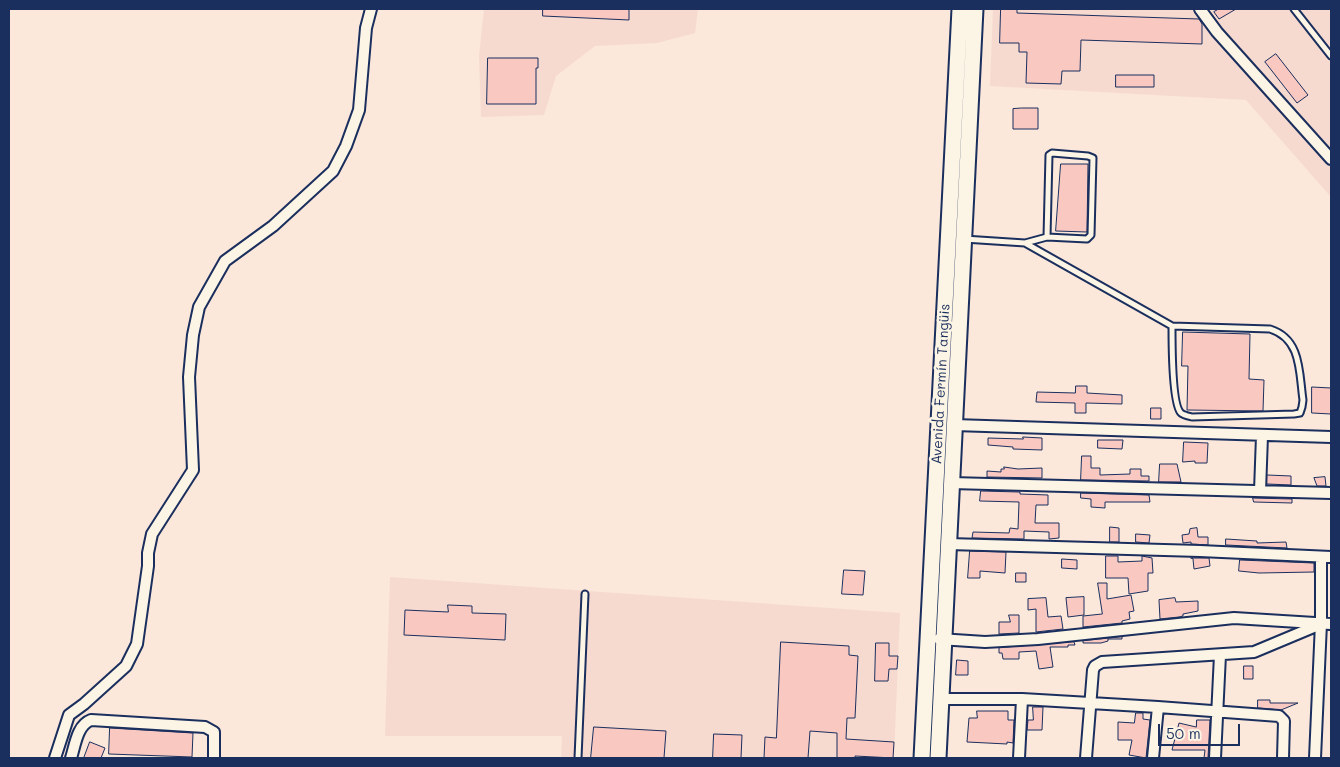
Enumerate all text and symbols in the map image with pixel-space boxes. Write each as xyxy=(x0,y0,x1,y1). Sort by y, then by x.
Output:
street label: Avenida Fermín Tangüis xyxy=(928,303,954,465)
scale bar xyxy=(1160,714,1242,746)
text: 50 m xyxy=(1166,723,1201,743)

